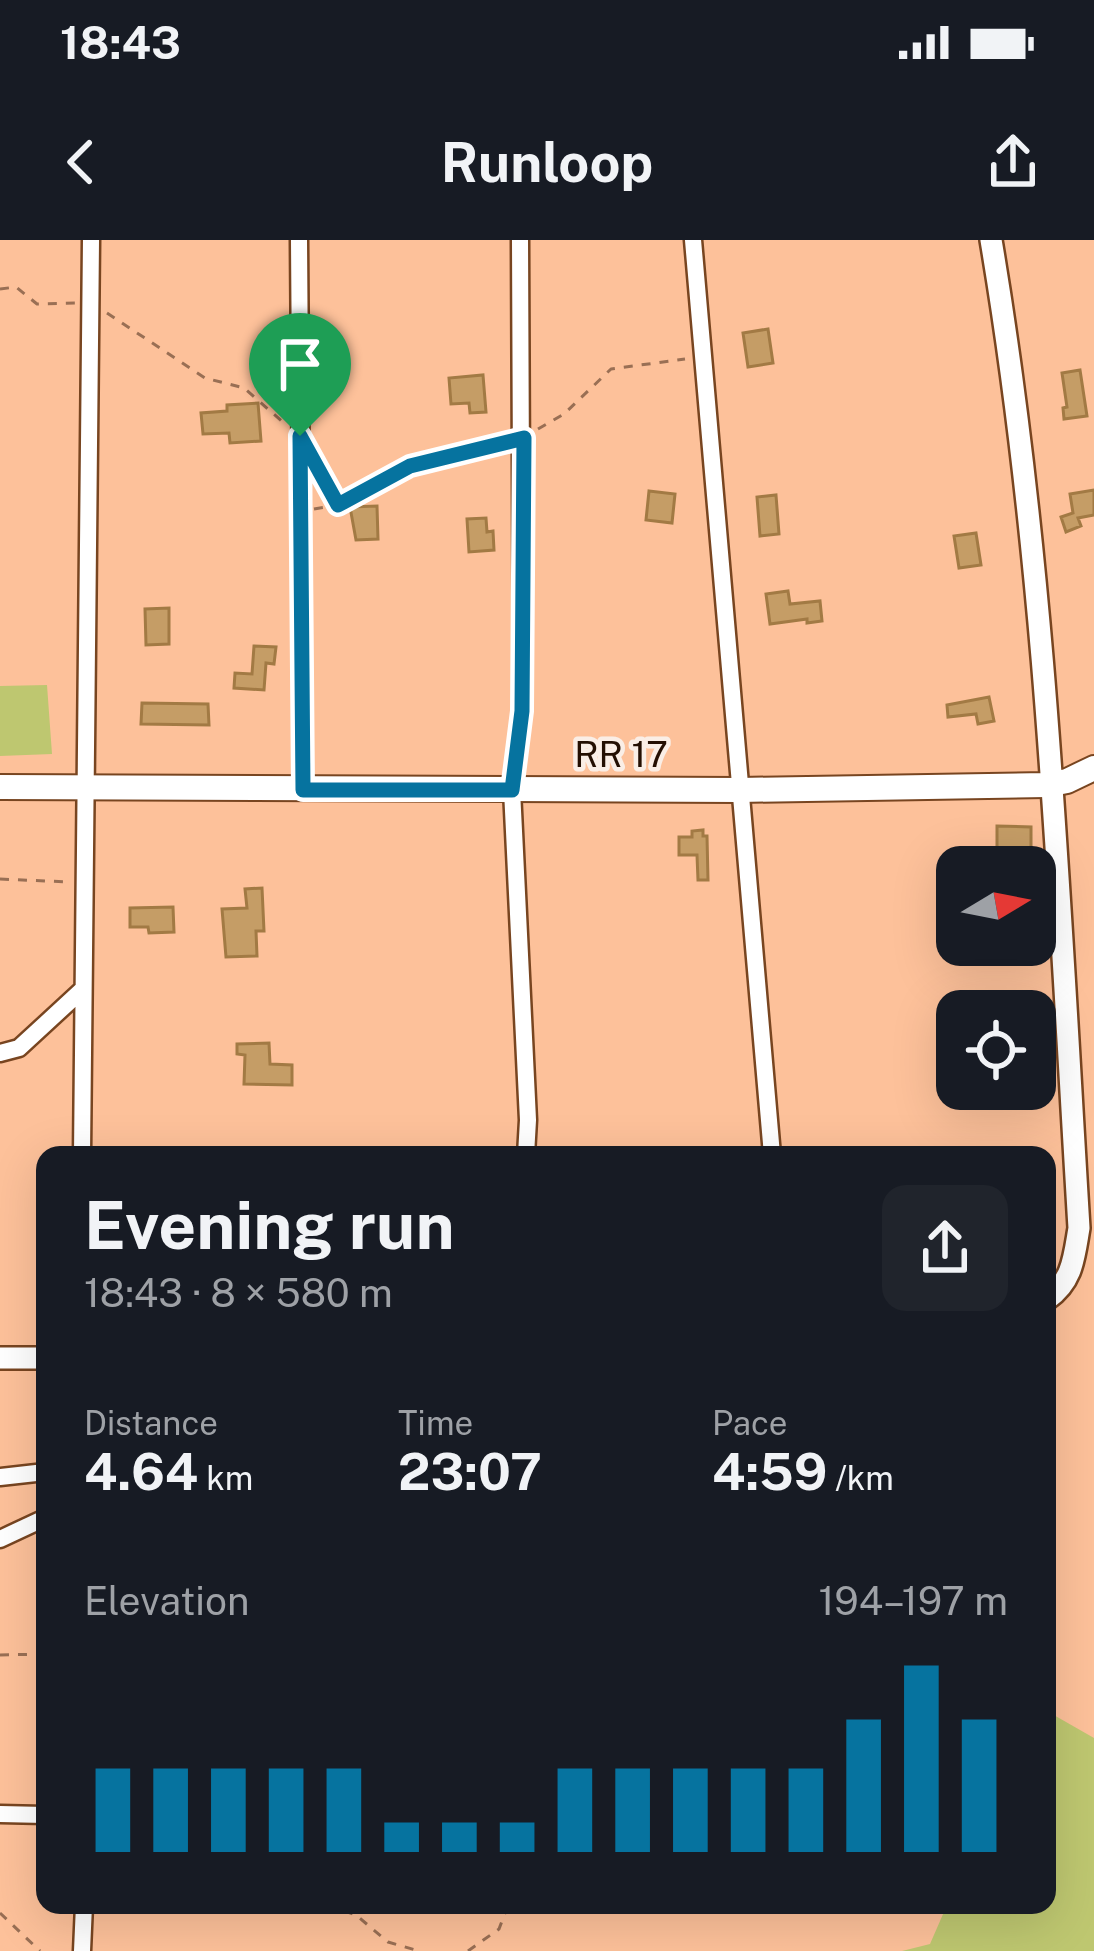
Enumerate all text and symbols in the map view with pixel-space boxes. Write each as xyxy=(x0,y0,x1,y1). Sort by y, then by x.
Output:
text: 18:43 xyxy=(60,16,181,69)
icon: back xyxy=(48,129,114,195)
icon: share xyxy=(980,129,1046,195)
text: Runloop xyxy=(441,131,653,194)
pin xyxy=(249,313,351,436)
icon: arrive xyxy=(267,331,333,397)
street label: RR 17 xyxy=(574,733,668,775)
north arrow xyxy=(936,846,1056,966)
map controls xyxy=(936,846,1056,1110)
button: locate xyxy=(936,990,1056,1110)
button: share xyxy=(882,1185,1008,1311)
text: Evening run xyxy=(84,1186,455,1264)
text: 18:43 · 8 × 580 m xyxy=(84,1270,393,1316)
text: Distance xyxy=(84,1404,218,1442)
text: Time xyxy=(398,1404,473,1442)
text: Pace xyxy=(712,1404,787,1442)
text: 4.64 xyxy=(84,1442,198,1501)
text: 23:07 xyxy=(398,1442,542,1501)
text: 4:59 xyxy=(712,1442,827,1501)
text: km xyxy=(198,1459,253,1497)
text: /km xyxy=(827,1459,894,1497)
text: Elevation xyxy=(84,1578,250,1624)
text: 194–197 m xyxy=(818,1578,1008,1624)

